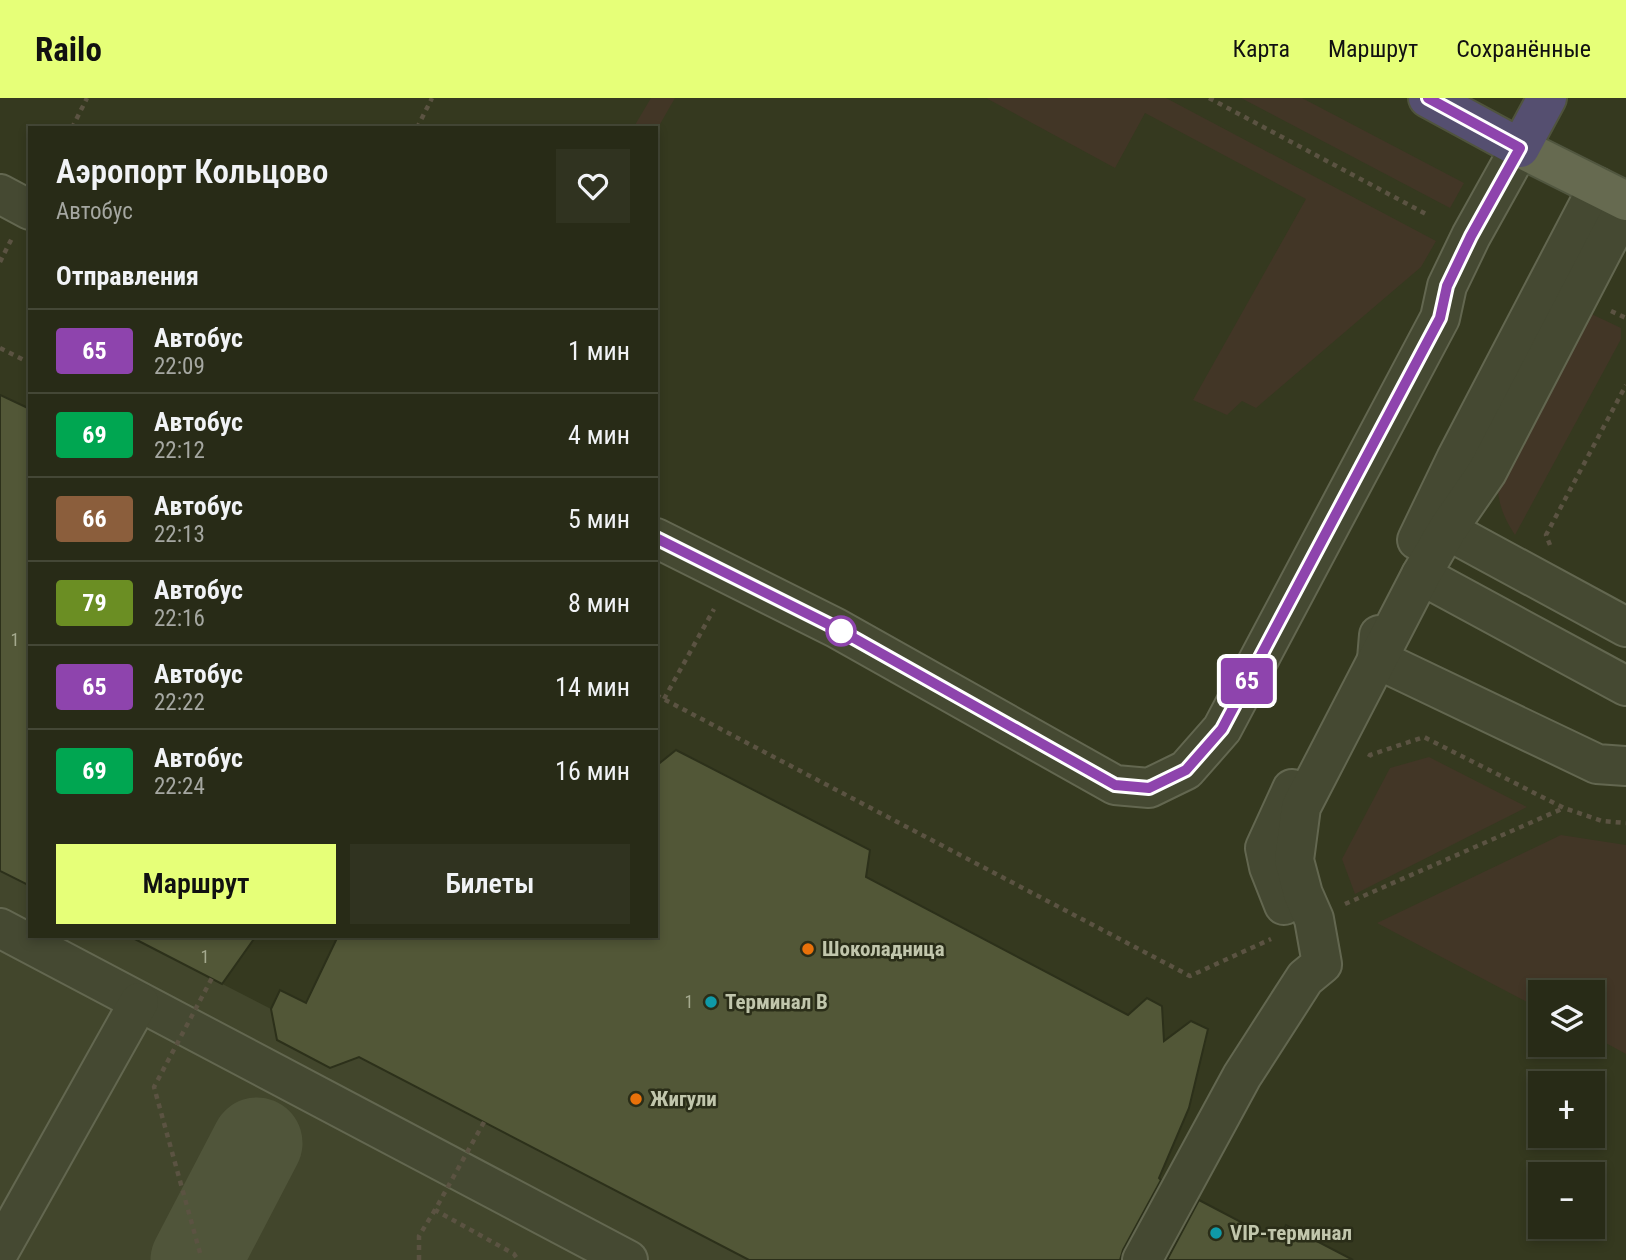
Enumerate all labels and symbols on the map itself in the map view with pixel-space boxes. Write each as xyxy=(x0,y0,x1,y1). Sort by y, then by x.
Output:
unlabelled marker xyxy=(826,616,856,646)
house number: 1 xyxy=(11,629,19,650)
line badge: 65 xyxy=(1216,658,1278,704)
place label: Шоколадница xyxy=(822,937,945,961)
marker: Шоколадница xyxy=(800,941,816,957)
house number: 1 xyxy=(201,946,209,967)
place label: Терминал B xyxy=(725,990,828,1014)
house number: 1 xyxy=(685,991,693,1012)
marker: Терминал B xyxy=(703,994,719,1010)
place label: Жигули xyxy=(650,1087,717,1111)
marker: Жигули xyxy=(628,1091,644,1107)
place label: VIP-терминал xyxy=(1230,1221,1352,1245)
marker: VIP-терминал xyxy=(1208,1225,1224,1241)

